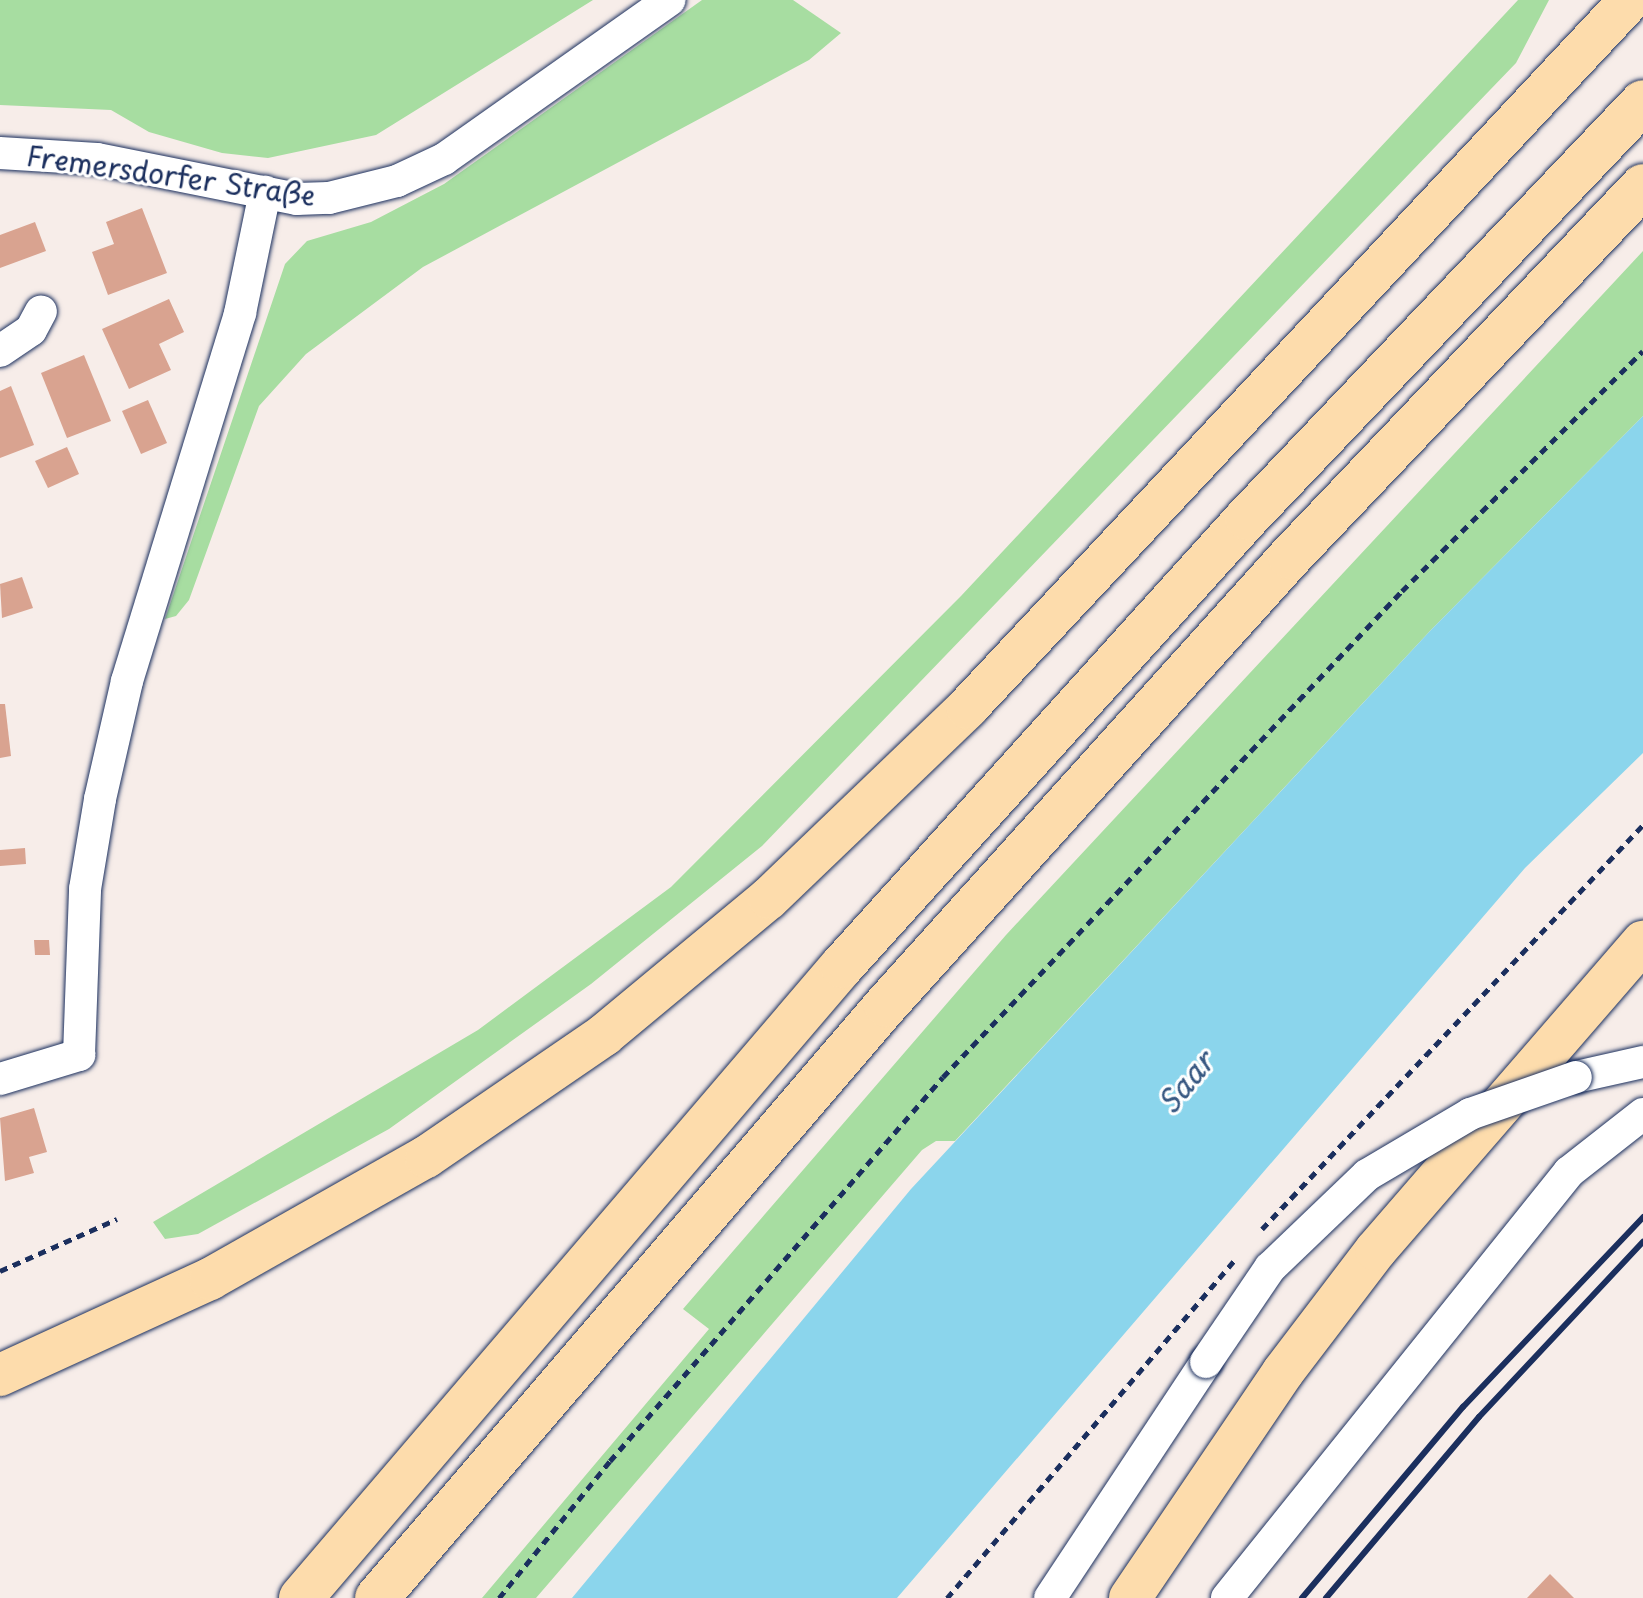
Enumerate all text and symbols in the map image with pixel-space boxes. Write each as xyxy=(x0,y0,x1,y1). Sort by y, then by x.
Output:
street label: Fremersdorfer Straße xyxy=(24,138,318,212)
water label: Saar xyxy=(1149,1044,1221,1120)

